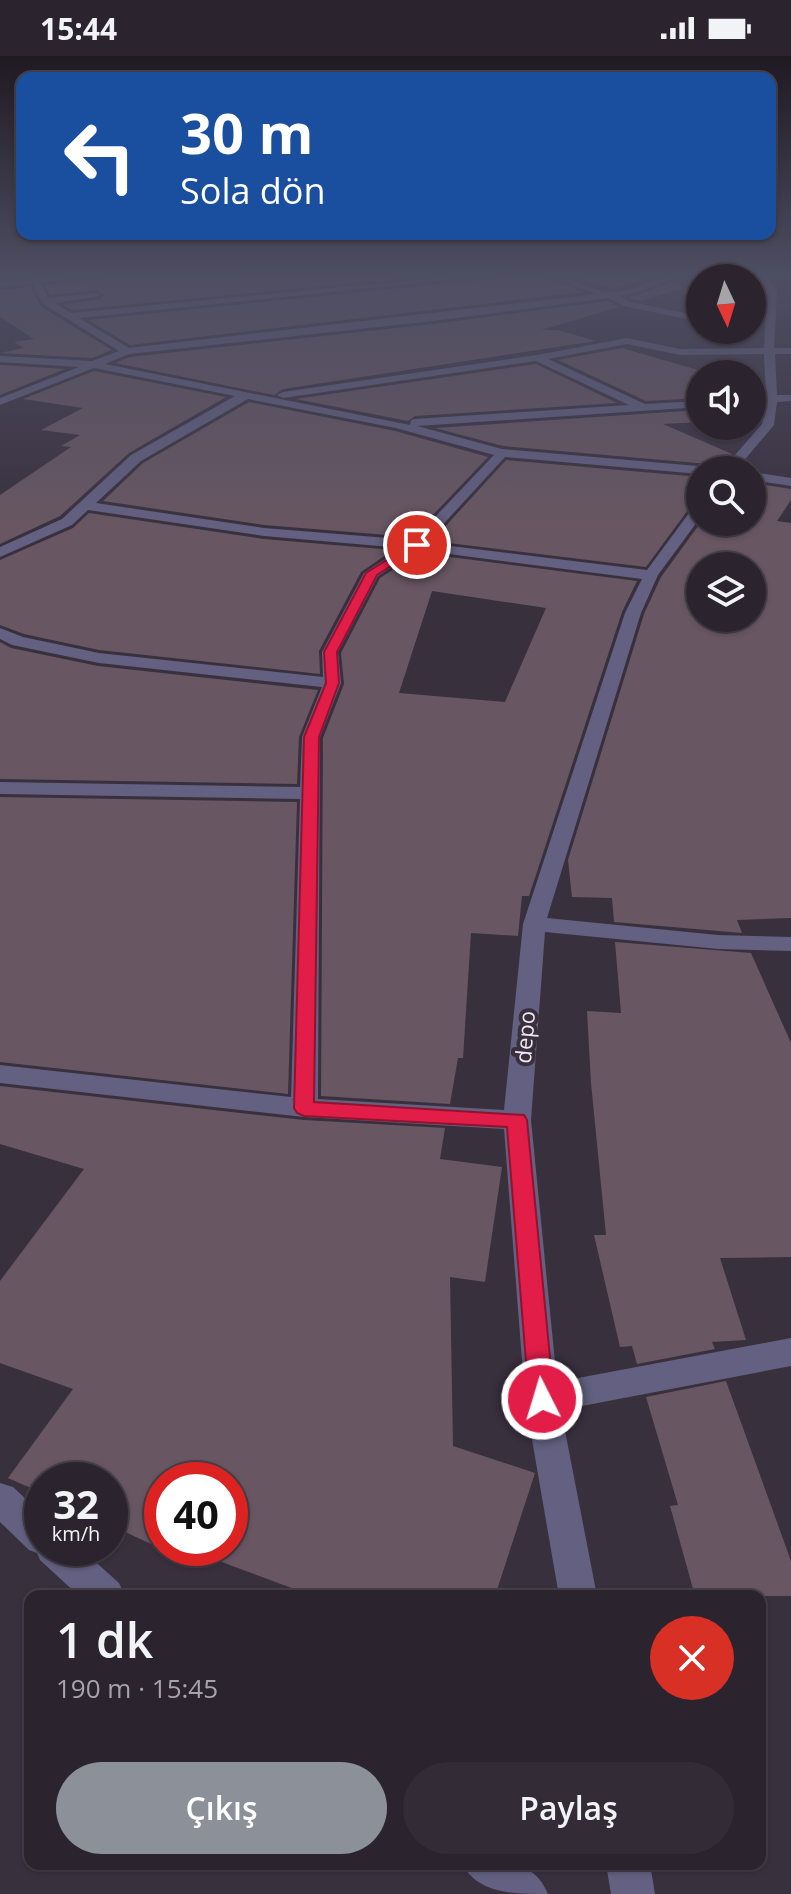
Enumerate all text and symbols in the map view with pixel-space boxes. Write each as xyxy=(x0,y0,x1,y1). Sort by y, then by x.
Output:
text: 15:44 xyxy=(40,8,117,49)
text: 30 m xyxy=(180,94,314,170)
icon: left xyxy=(48,104,152,208)
text: Sola dön xyxy=(180,166,326,215)
north arrow xyxy=(686,264,766,344)
map controls xyxy=(686,264,766,632)
button: sound xyxy=(686,360,766,440)
button: search xyxy=(686,456,766,536)
pin xyxy=(383,511,451,579)
icon: arrive xyxy=(395,523,439,567)
button: layers xyxy=(686,552,766,632)
street label: depo xyxy=(507,1010,541,1064)
position arrow xyxy=(500,1357,584,1441)
speed limit sign: 40 xyxy=(144,1462,248,1566)
text: 32 xyxy=(53,1476,99,1531)
text: km/h xyxy=(52,1520,100,1547)
text: 1 dk xyxy=(56,1607,153,1672)
button: close xyxy=(650,1616,734,1700)
text: 190 m · 15:45 xyxy=(56,1670,218,1706)
button: Çıkış xyxy=(56,1762,387,1854)
button: Paylaş xyxy=(403,1762,734,1854)

